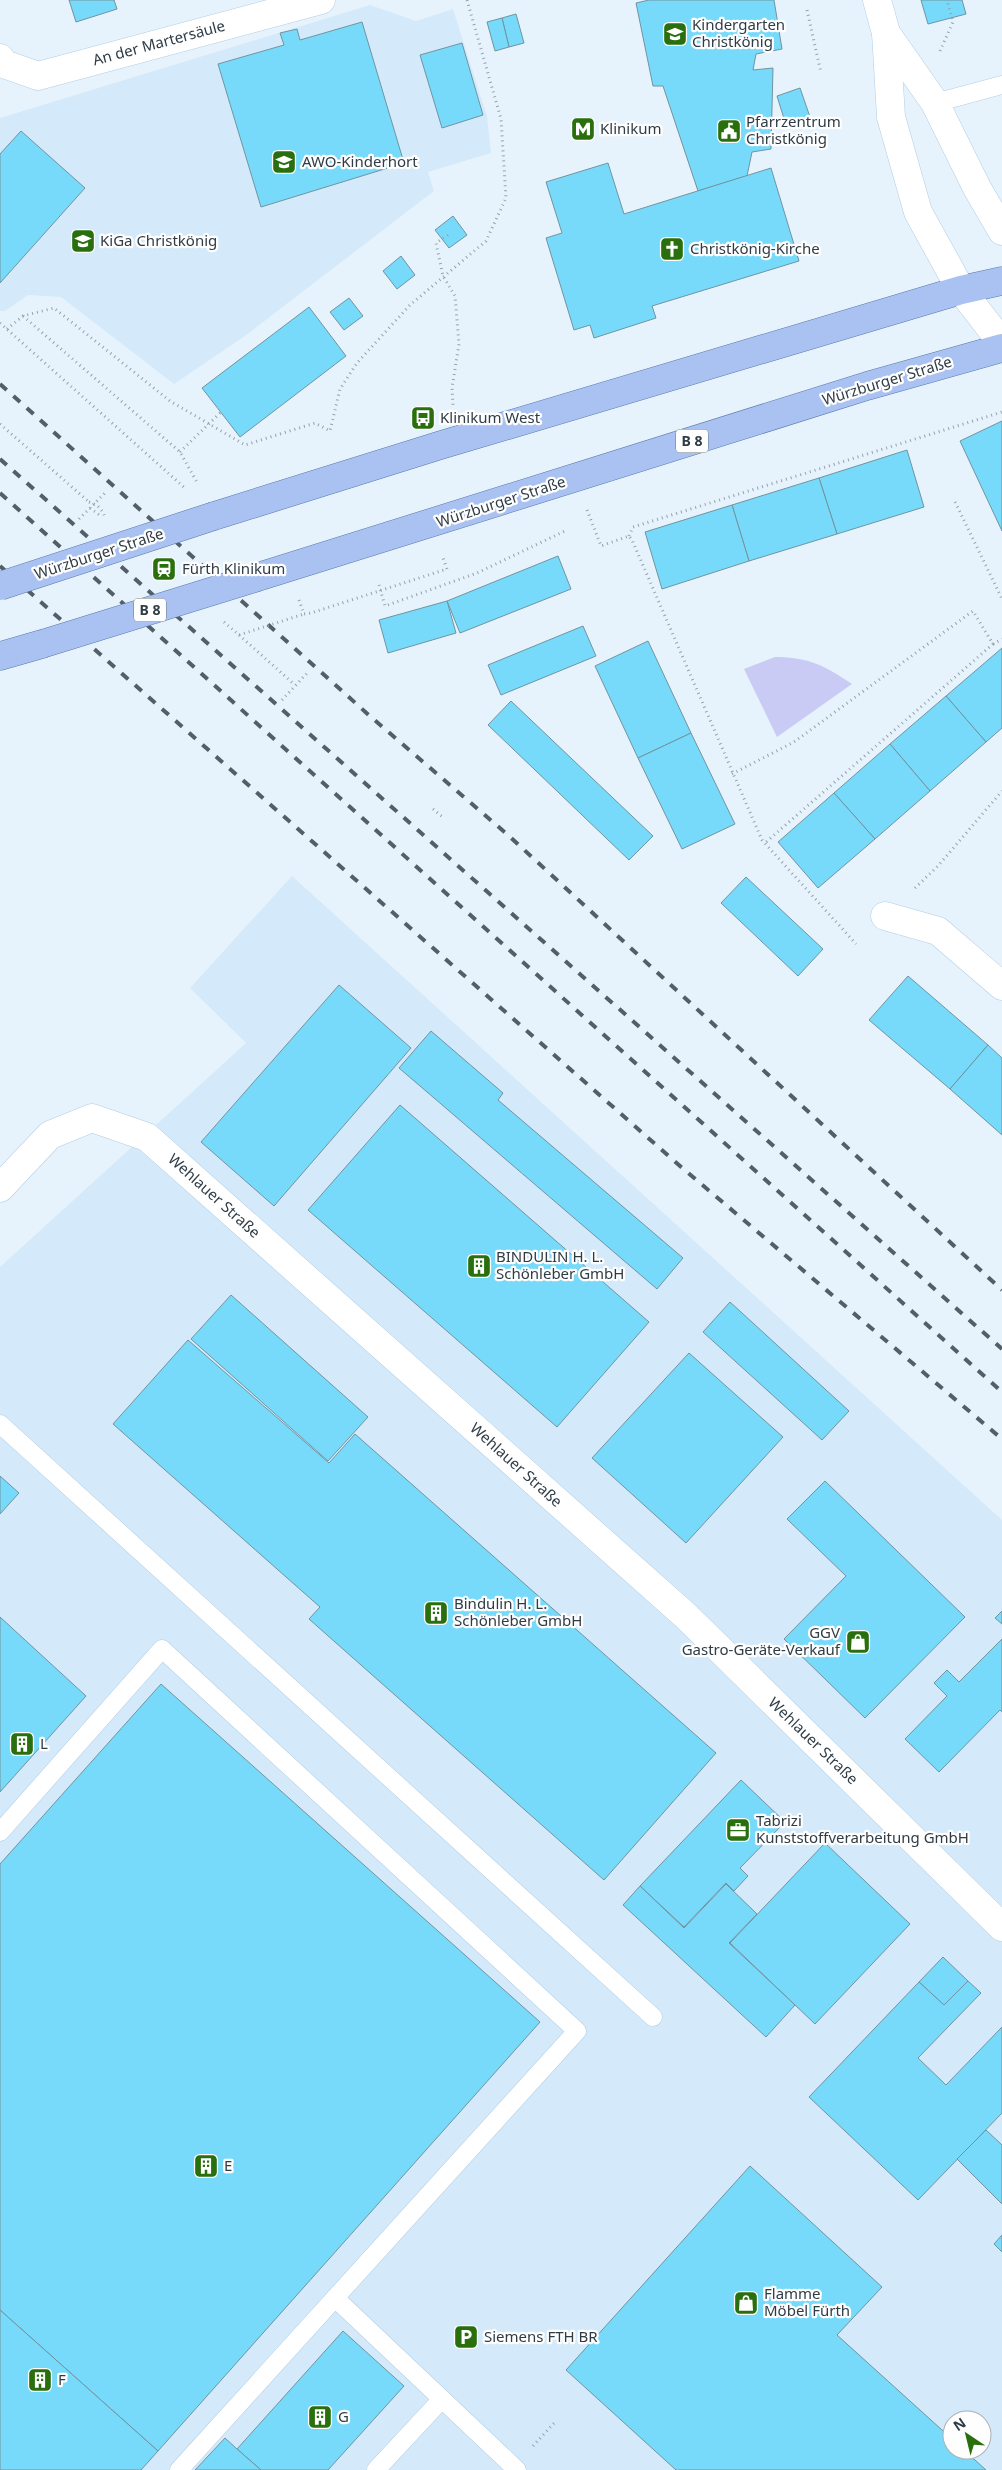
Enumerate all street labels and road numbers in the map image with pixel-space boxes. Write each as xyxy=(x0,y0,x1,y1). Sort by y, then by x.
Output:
street label: An der Martersäule xyxy=(90,15,227,69)
street label: Würzburger Straße xyxy=(819,351,954,409)
road number: B 8 xyxy=(676,430,708,452)
street label: Würzburger Straße xyxy=(434,471,568,531)
street label: Würzburger Straße xyxy=(32,523,166,583)
road number: B 8 xyxy=(134,598,166,622)
street label: Wehlauer Straße xyxy=(164,1149,265,1242)
street label: Wehlauer Straße xyxy=(466,1418,567,1511)
street label: Wehlauer Straße xyxy=(765,1692,863,1788)

